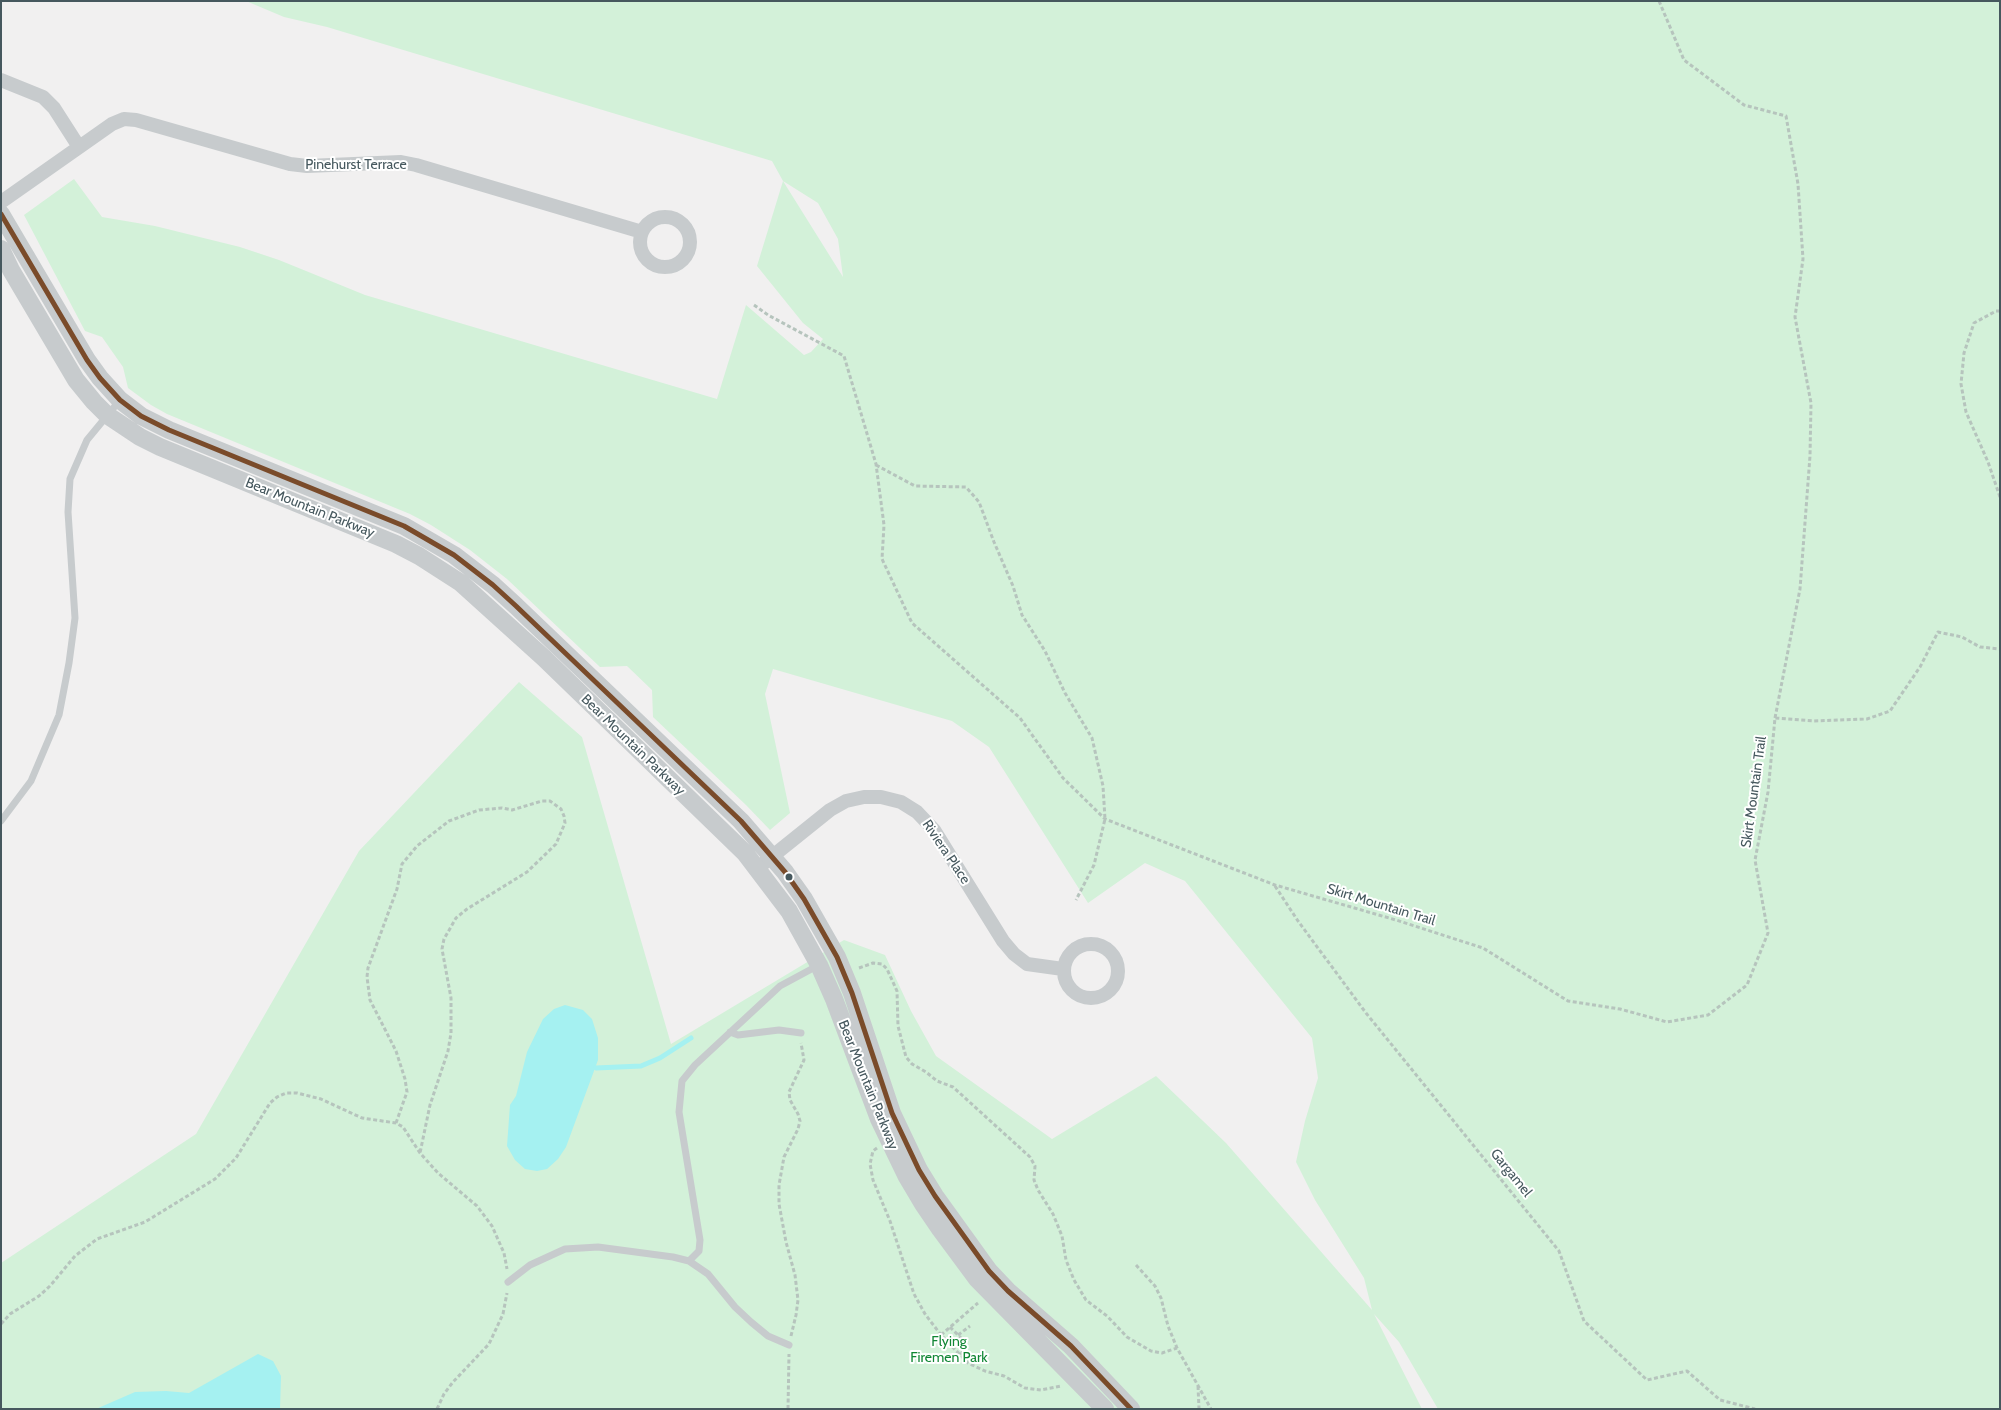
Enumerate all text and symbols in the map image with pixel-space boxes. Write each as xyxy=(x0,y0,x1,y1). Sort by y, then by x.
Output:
street label: Pinehurst Terrace xyxy=(305,157,407,173)
street label: Bear Mountain Parkway xyxy=(243,474,377,542)
street label: Bear Mountain Parkway xyxy=(578,691,688,799)
street label: Skirt Mountain Trail xyxy=(1738,735,1770,849)
street label: Riviera Place xyxy=(918,817,974,887)
unlabelled marker xyxy=(784,872,794,882)
street label: Skirt Mountain Trail xyxy=(1325,881,1437,929)
street label: Bear Mountain Parkway xyxy=(834,1018,902,1152)
street label: Gargamel xyxy=(1487,1146,1535,1200)
park label: Flying Firemen Park xyxy=(910,1334,988,1366)

